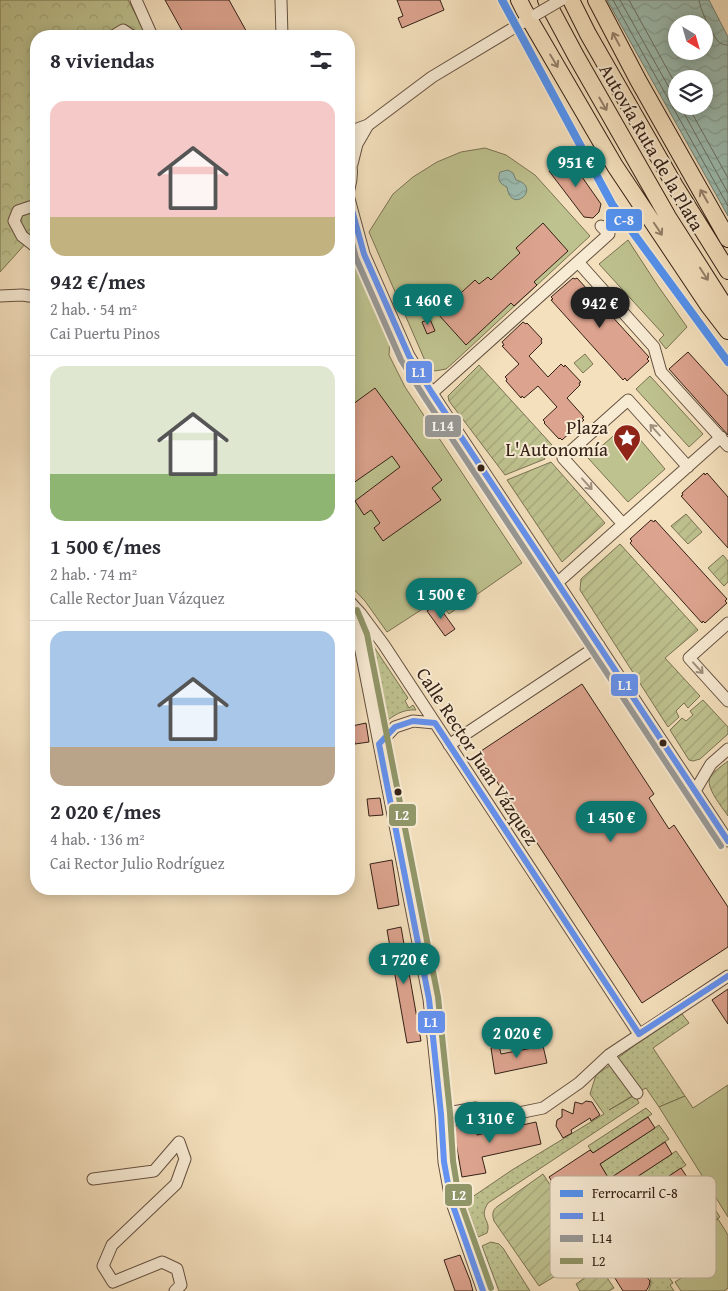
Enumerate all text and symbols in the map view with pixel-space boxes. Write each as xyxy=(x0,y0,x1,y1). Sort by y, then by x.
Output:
north arrow xyxy=(668,15,712,60)
map controls xyxy=(668,15,713,115)
one-way arrow xyxy=(611,32,620,47)
text: 8 viviendas xyxy=(50,45,155,76)
icon: filters xyxy=(307,46,335,74)
one-way arrow xyxy=(550,54,560,68)
street label: Autovía Ruta de la Plata xyxy=(593,58,711,236)
button: layers xyxy=(668,70,713,115)
one-way arrow xyxy=(599,96,609,111)
icon: home xyxy=(148,133,238,223)
pin: 951 € xyxy=(541,146,611,188)
text: 951 € xyxy=(558,150,594,174)
one-way arrow xyxy=(699,189,709,204)
line badge: C-8 xyxy=(605,208,643,232)
text: C-8 xyxy=(614,210,634,230)
one-way arrow xyxy=(653,222,663,236)
text: 942 €/mes xyxy=(50,266,146,297)
one-way arrow xyxy=(700,266,710,280)
pin: 1 460 € xyxy=(382,284,474,326)
pin: 942 € xyxy=(565,286,635,329)
text: 1 460 € xyxy=(404,288,452,312)
text: 942 € xyxy=(582,291,618,315)
text: 2 hab. · 54 m² xyxy=(50,297,137,321)
text: Cai Puertu Pinos xyxy=(50,321,160,345)
line badge: L1 xyxy=(405,360,433,384)
text: L1 xyxy=(412,362,426,382)
icon: home xyxy=(148,399,238,489)
place label: Plaza L'Autonomía xyxy=(505,413,608,463)
line badge: L14 xyxy=(424,414,462,438)
text: L14 xyxy=(432,416,454,436)
place icon: Plaza L'Autonomía xyxy=(612,423,642,462)
one-way arrow xyxy=(649,424,661,437)
unlabelled marker xyxy=(476,463,486,473)
one-way arrow xyxy=(581,477,592,490)
text: 1 500 €/mes xyxy=(50,531,161,562)
text: 2 hab. · 74 m² xyxy=(50,562,137,586)
pin: 1 500 € xyxy=(395,578,487,620)
text: 1 500 € xyxy=(417,582,465,606)
text: Calle Rector Juan Vázquez xyxy=(50,586,224,610)
street label: Calle Rector Juan Vázquez xyxy=(410,662,546,850)
one-way arrow xyxy=(692,662,704,674)
icon: home xyxy=(148,664,238,754)
line badge: L1 xyxy=(610,673,639,697)
text: L1 xyxy=(618,675,632,695)
unlabelled marker xyxy=(658,738,668,748)
unlabelled marker xyxy=(393,787,403,797)
text: 2 020 €/mes xyxy=(50,796,161,827)
pin: 1 450 € xyxy=(565,800,657,843)
line badge: L2 xyxy=(388,803,417,827)
text: L2 xyxy=(395,805,409,825)
text: 1 450 € xyxy=(587,805,635,829)
text: 4 hab. · 136 m² xyxy=(50,827,145,851)
text: Cai Rector Julio Rodríguez xyxy=(50,851,225,875)
pin: 1 720 € xyxy=(358,942,450,985)
text: 1 720 € xyxy=(380,947,428,971)
line badge: L1 xyxy=(417,1010,446,1034)
text: L1 xyxy=(424,1012,438,1032)
pin: 2 020 € xyxy=(471,1016,563,1059)
text: 2 020 € xyxy=(493,1021,541,1045)
pin: 1 310 € xyxy=(444,1102,536,1144)
text: 1 310 € xyxy=(466,1106,514,1130)
legend xyxy=(550,1176,716,1278)
line badge: L2 xyxy=(444,1183,473,1207)
text: Ferrocarril C-8 xyxy=(592,1183,678,1203)
text: L2 xyxy=(452,1185,466,1205)
text: L1 xyxy=(592,1206,606,1226)
text: L14 xyxy=(592,1228,613,1248)
text: L2 xyxy=(592,1251,606,1271)

